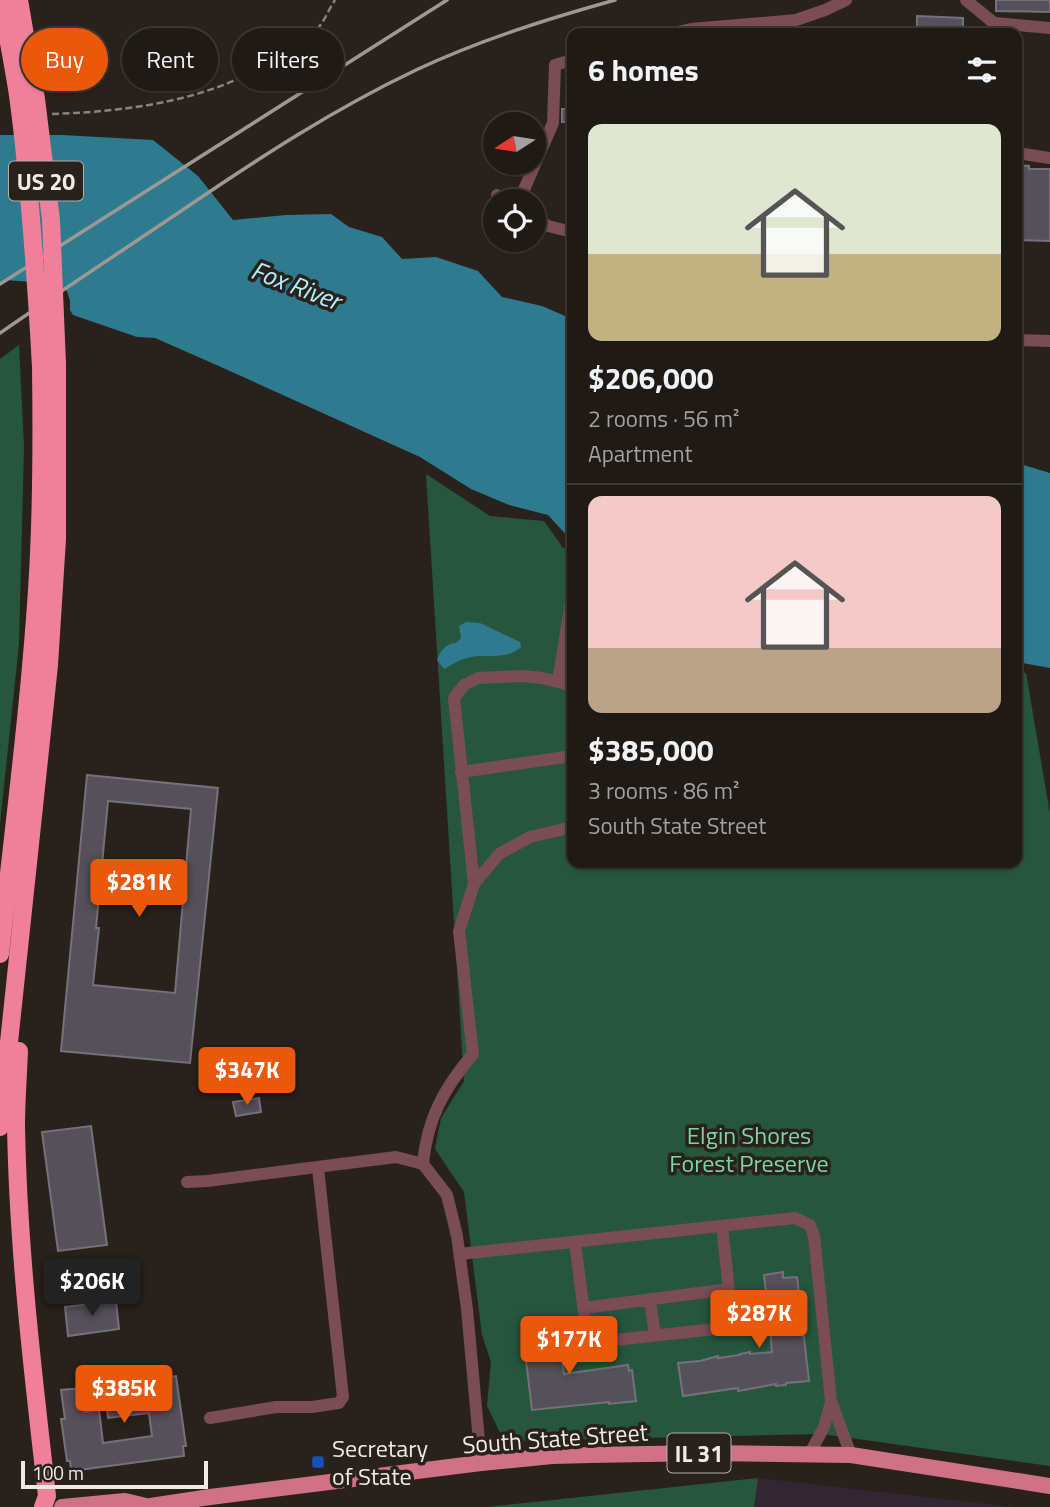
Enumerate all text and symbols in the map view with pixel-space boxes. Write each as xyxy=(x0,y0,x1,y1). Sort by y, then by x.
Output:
chip: Buy xyxy=(21,28,108,91)
chip: Rent xyxy=(122,28,218,91)
chip: Filters xyxy=(232,28,344,91)
text: 6 homes xyxy=(588,47,699,93)
icon: filters xyxy=(963,51,1001,89)
north arrow xyxy=(483,112,546,175)
map controls xyxy=(483,112,546,252)
road number: US 20 xyxy=(9,162,83,200)
icon: home xyxy=(732,170,858,296)
button: locate xyxy=(483,189,546,252)
water label: Fox River xyxy=(246,250,349,321)
text: $206,000 xyxy=(588,355,714,401)
text: 2 rooms · 56 m² xyxy=(588,401,739,436)
text: Apartment xyxy=(588,436,693,471)
icon: home xyxy=(732,542,858,668)
text: $385,000 xyxy=(588,727,714,773)
text: 3 rooms · 86 m² xyxy=(588,773,739,808)
text: South State Street xyxy=(588,808,766,843)
pin: $281K xyxy=(90,860,188,919)
text: $281K xyxy=(106,864,172,899)
pin: $347K xyxy=(198,1048,296,1107)
text: $347K xyxy=(214,1052,280,1087)
park label: Elgin Shores Forest Preserve xyxy=(669,1117,829,1181)
pin: $206K xyxy=(43,1258,141,1318)
text: $206K xyxy=(59,1263,125,1298)
pin: $287K xyxy=(710,1290,808,1350)
text: $287K xyxy=(726,1295,792,1330)
pin: $177K xyxy=(520,1316,618,1376)
text: $177K xyxy=(536,1321,602,1356)
pin: $385K xyxy=(75,1366,173,1425)
text: $385K xyxy=(91,1370,157,1405)
street label: South State Street xyxy=(461,1414,650,1462)
place label: Secretary of State xyxy=(332,1430,428,1494)
road number: IL 31 xyxy=(668,1434,730,1472)
marker: Secretary of State xyxy=(310,1454,326,1470)
scale bar xyxy=(21,1458,208,1490)
text: 100 m xyxy=(32,1458,84,1487)

